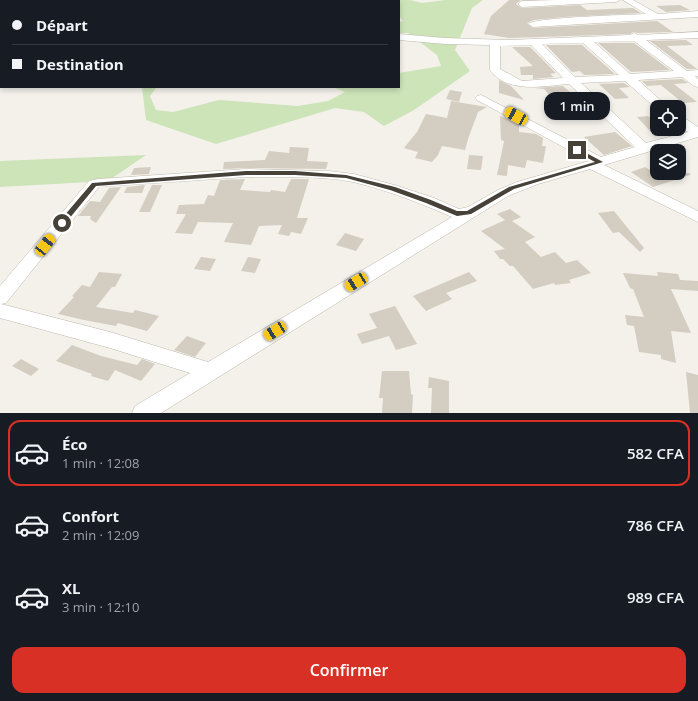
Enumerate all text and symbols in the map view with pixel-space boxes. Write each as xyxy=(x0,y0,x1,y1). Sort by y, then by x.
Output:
text: Départ xyxy=(36,15,88,35)
text: Destination xyxy=(36,54,124,74)
callout: 1 min xyxy=(544,92,610,120)
text: 1 min xyxy=(559,97,595,115)
map controls xyxy=(650,100,686,180)
button: locate xyxy=(650,100,686,136)
car xyxy=(503,105,529,127)
route end xyxy=(568,141,586,159)
button: layers xyxy=(650,144,686,180)
route start xyxy=(53,214,71,232)
car xyxy=(33,232,57,258)
car xyxy=(343,271,369,293)
car xyxy=(262,320,288,342)
text: Éco xyxy=(62,434,87,454)
icon: car xyxy=(14,435,50,471)
text: 582 CFA xyxy=(627,443,684,463)
text: 1 min · 12:08 xyxy=(62,454,139,472)
text: Confort xyxy=(62,506,119,526)
icon: car xyxy=(14,507,50,543)
text: 786 CFA xyxy=(627,515,684,535)
text: 2 min · 12:09 xyxy=(62,526,139,544)
text: XL xyxy=(62,578,80,598)
icon: car xyxy=(14,579,50,615)
text: 989 CFA xyxy=(627,587,684,607)
text: 3 min · 12:10 xyxy=(62,598,139,616)
button: Confirmer xyxy=(12,647,686,693)

